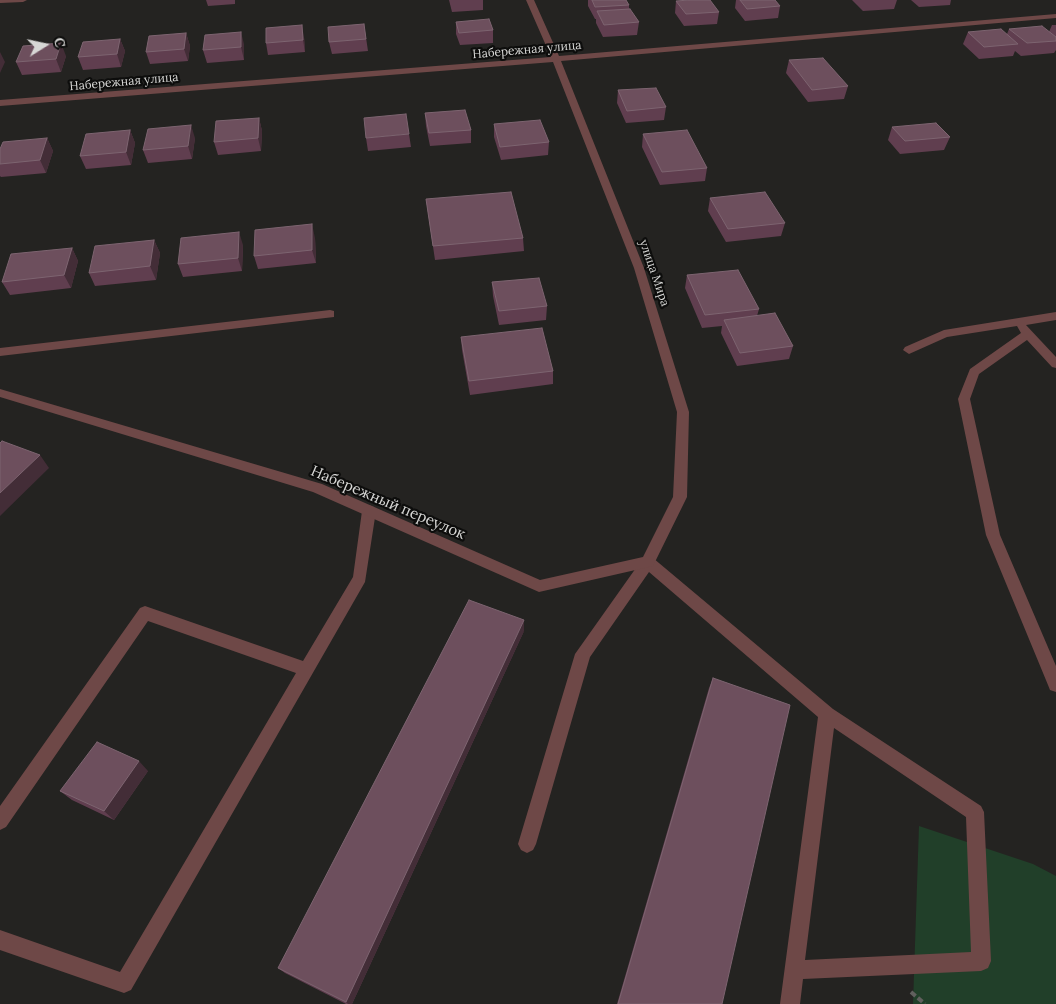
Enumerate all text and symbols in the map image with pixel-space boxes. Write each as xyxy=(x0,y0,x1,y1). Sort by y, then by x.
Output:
north arrow xyxy=(20,20,70,70)
text: С xyxy=(50,36,69,49)
street label: Набережная улица xyxy=(472,38,582,62)
street label: Набережная улица xyxy=(69,70,179,94)
street label: улица Мира xyxy=(636,238,672,308)
street label: Набережный переулок xyxy=(308,462,468,544)

